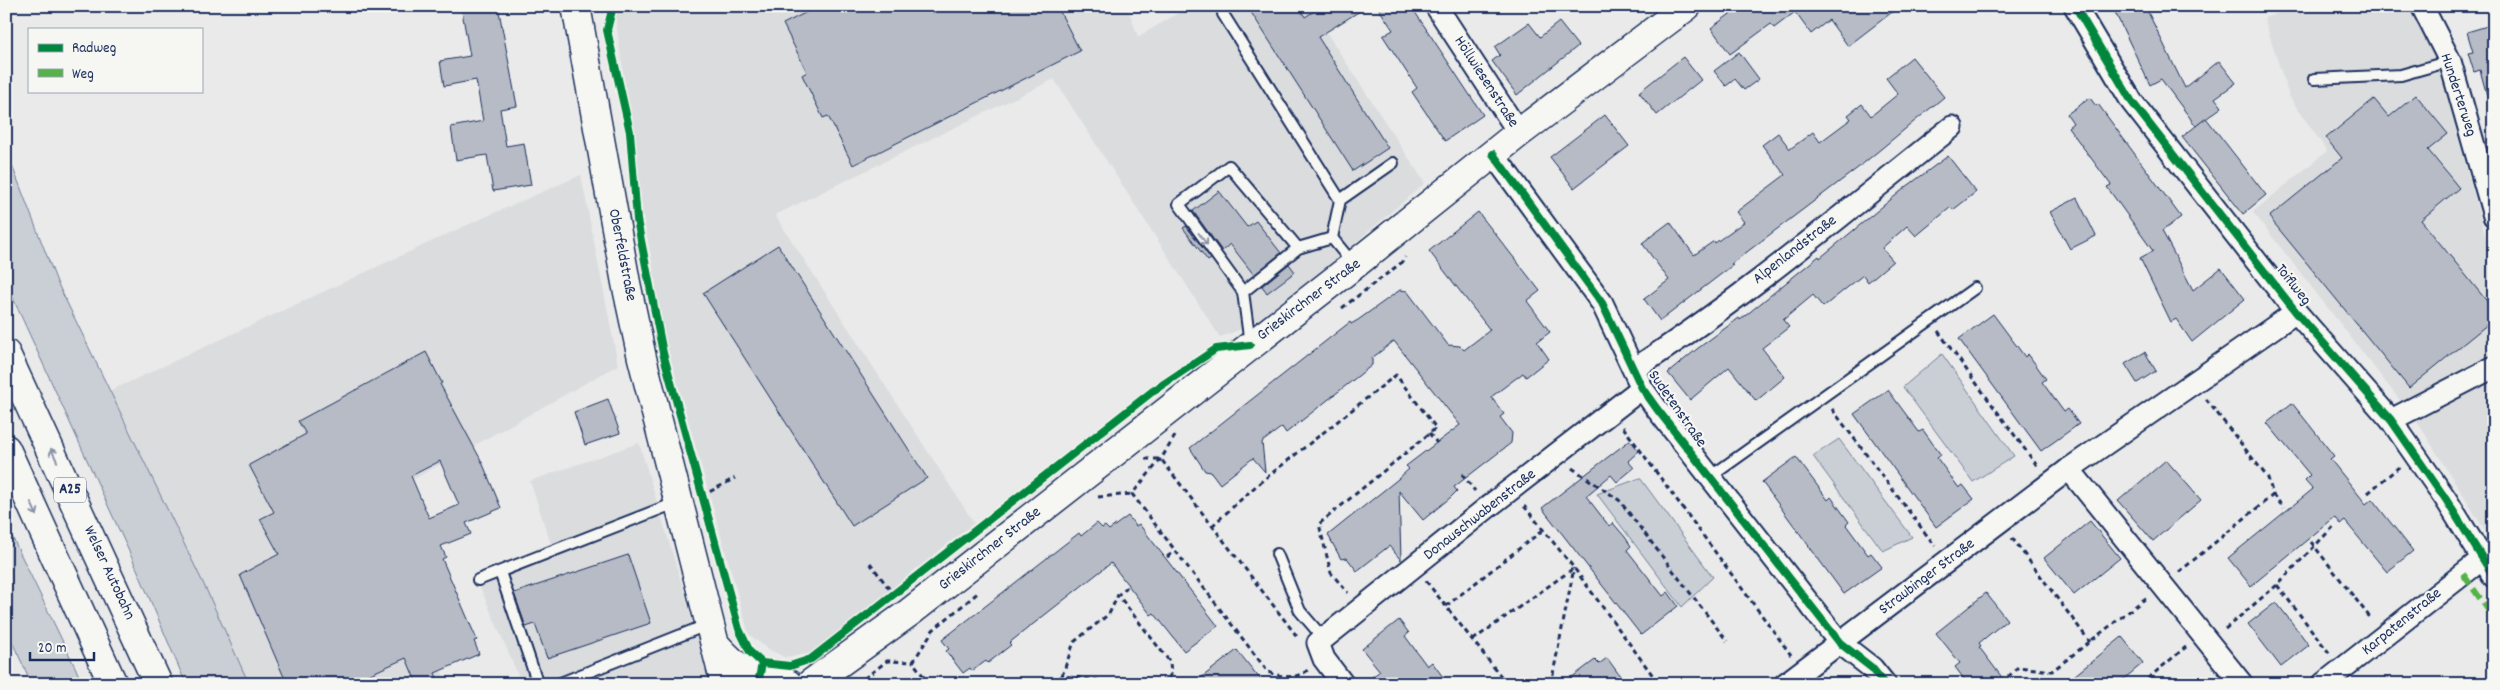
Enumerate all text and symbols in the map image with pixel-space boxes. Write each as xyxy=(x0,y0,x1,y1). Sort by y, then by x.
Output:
legend xyxy=(28,28,202,92)
street label: Höllwiesenstraße xyxy=(1448,32,1524,132)
text: Radweg xyxy=(72,38,116,60)
street label: Hunderterweg xyxy=(2434,50,2482,140)
text: Weg xyxy=(72,64,94,86)
street label: Oberfeldstraße xyxy=(602,207,642,303)
street label: Alpenlandstraße xyxy=(1748,210,1842,290)
one-way arrow xyxy=(1198,232,1208,246)
street label: Grieskirchner Straße xyxy=(1252,253,1366,347)
street label: Toiflweg xyxy=(2269,259,2317,311)
street label: Sudetenstraße xyxy=(1642,366,1712,452)
one-way arrow xyxy=(49,448,58,463)
street label: Donauschwabenstraße xyxy=(1419,464,1541,566)
road number: A25 xyxy=(54,478,86,502)
one-way arrow xyxy=(29,501,39,516)
street label: Grieskirchner Straße xyxy=(934,501,1046,597)
street label: Welser Autobahn xyxy=(77,522,141,624)
street label: Straubinger Straße xyxy=(1874,533,1980,621)
street label: Karpatenstraße xyxy=(2357,583,2447,661)
scale bar xyxy=(30,630,94,662)
text: 20 m xyxy=(38,638,66,660)

